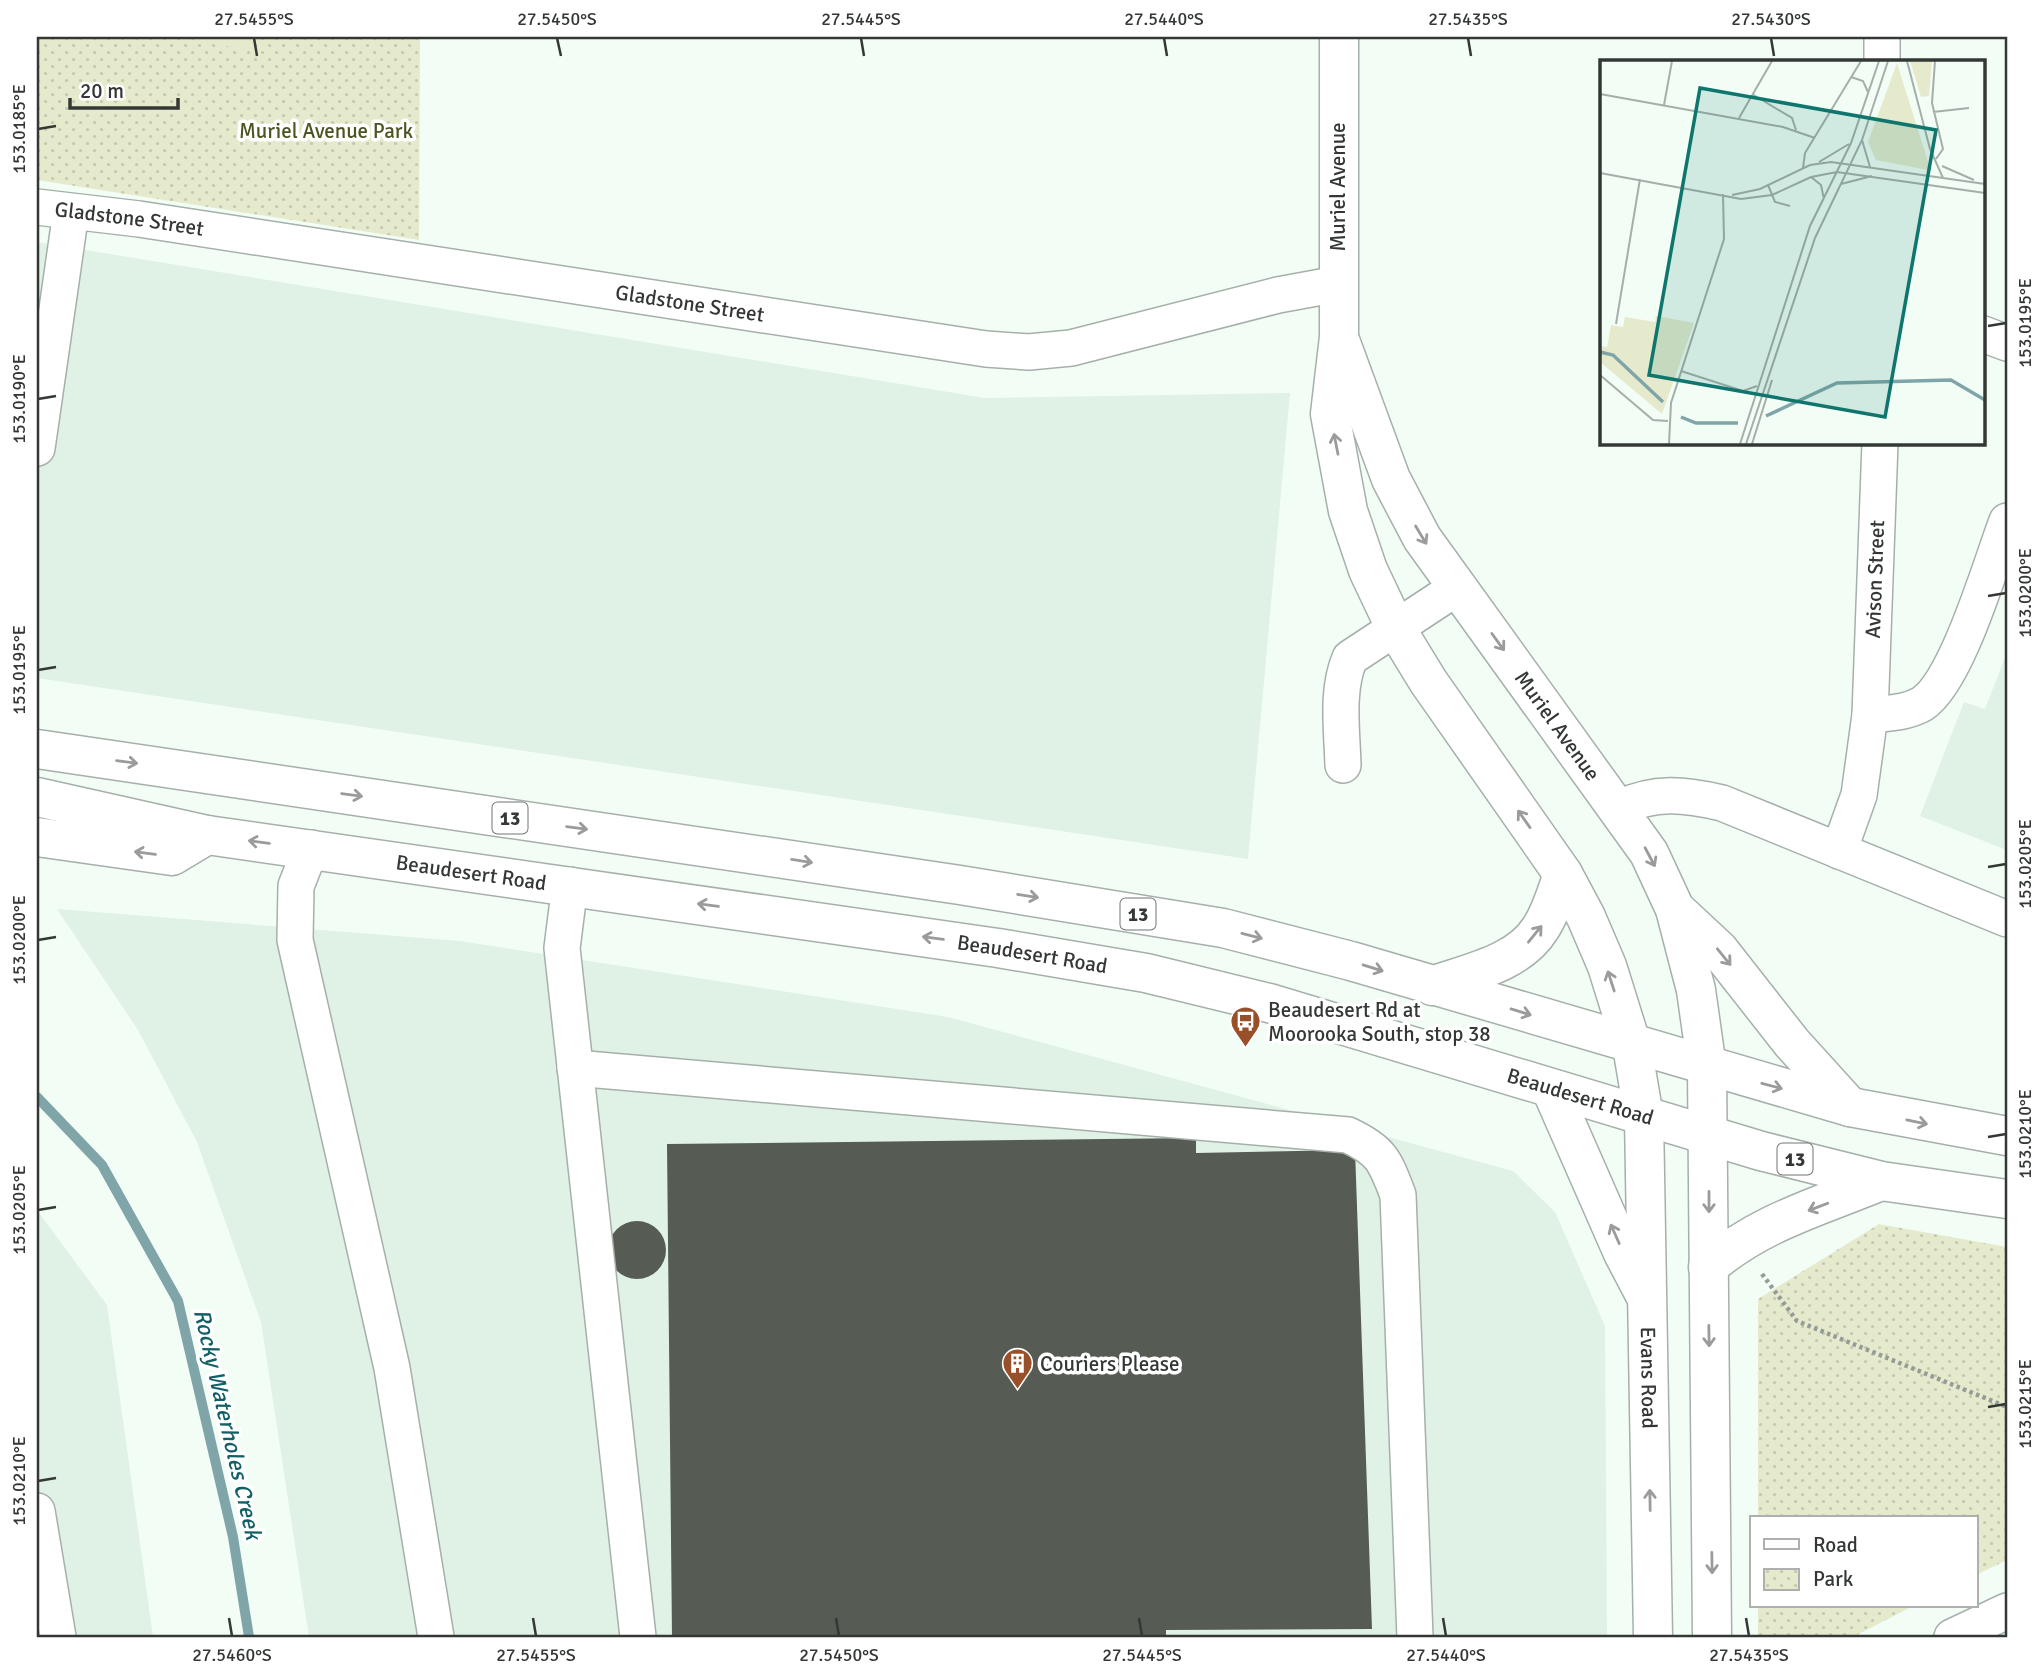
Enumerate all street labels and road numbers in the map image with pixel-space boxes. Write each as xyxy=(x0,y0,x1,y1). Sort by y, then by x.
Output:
street label: Muriel Avenue xyxy=(1325,122,1351,252)
street label: Gladstone Street xyxy=(53,196,206,242)
street label: Gladstone Street xyxy=(614,279,766,328)
street label: Avison Street xyxy=(1860,520,1890,639)
street label: Muriel Avenue xyxy=(1509,666,1606,786)
road number: 13 xyxy=(492,803,528,834)
street label: Beaudesert Road xyxy=(394,849,548,896)
road number: 13 xyxy=(1120,898,1156,930)
street label: Beaudesert Road xyxy=(955,929,1109,979)
street label: Beaudesert Road xyxy=(1504,1062,1657,1131)
road number: 13 xyxy=(1778,1144,1812,1175)
street label: Evans Road xyxy=(1635,1326,1662,1429)

